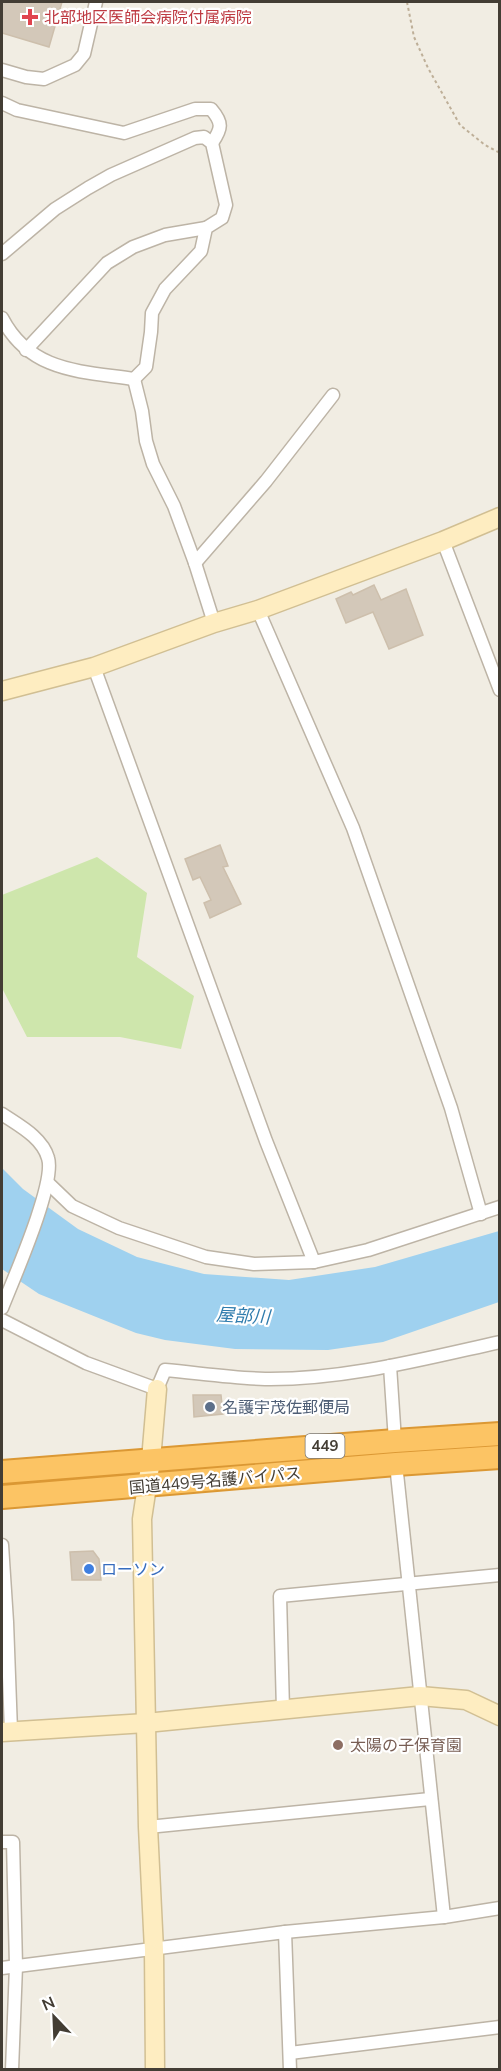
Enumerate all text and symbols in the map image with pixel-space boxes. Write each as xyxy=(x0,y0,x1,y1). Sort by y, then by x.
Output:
place label: 北部地区医師会病院付属病院 xyxy=(44,7,252,27)
marker: 北部地区医師会病院付属病院 xyxy=(21,8,39,26)
water label: 屋部川 xyxy=(215,1303,273,1329)
place label: 名護宇茂佐郵便局 xyxy=(222,1397,350,1417)
marker: 名護宇茂佐郵便局 xyxy=(203,1400,217,1414)
road number: 449 xyxy=(306,1434,344,1458)
street label: 国道449号名護バイパス xyxy=(128,1463,302,1497)
place label: ローソン xyxy=(101,1559,165,1579)
marker: ローソン xyxy=(82,1562,96,1576)
place label: 太陽の子保育園 xyxy=(350,1735,462,1755)
marker: 太陽の子保育園 xyxy=(331,1738,345,1752)
north arrow xyxy=(24,1987,84,2047)
text: N xyxy=(39,1992,58,2015)

